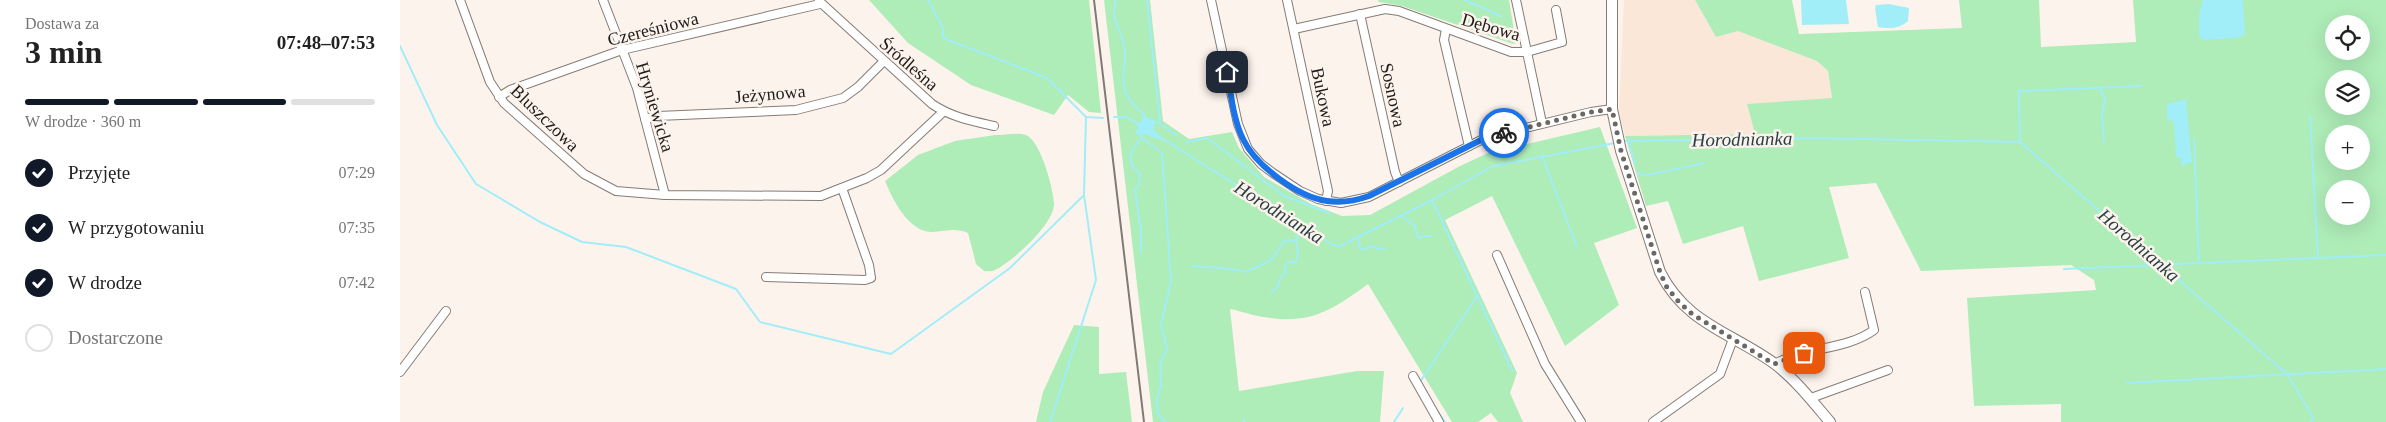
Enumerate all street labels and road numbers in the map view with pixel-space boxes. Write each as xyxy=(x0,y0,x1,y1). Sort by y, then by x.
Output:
street label: Czereśniowa xyxy=(605,8,701,50)
street label: Dębowa xyxy=(1459,9,1523,45)
street label: Śródleśna xyxy=(876,32,943,95)
street label: Hryniewicka xyxy=(632,60,678,154)
street label: Sosnowa xyxy=(1376,61,1410,129)
street label: Bukowa xyxy=(1307,66,1339,128)
street label: Bluszczowa xyxy=(507,81,583,155)
street label: Jeżynowa xyxy=(734,81,806,107)

